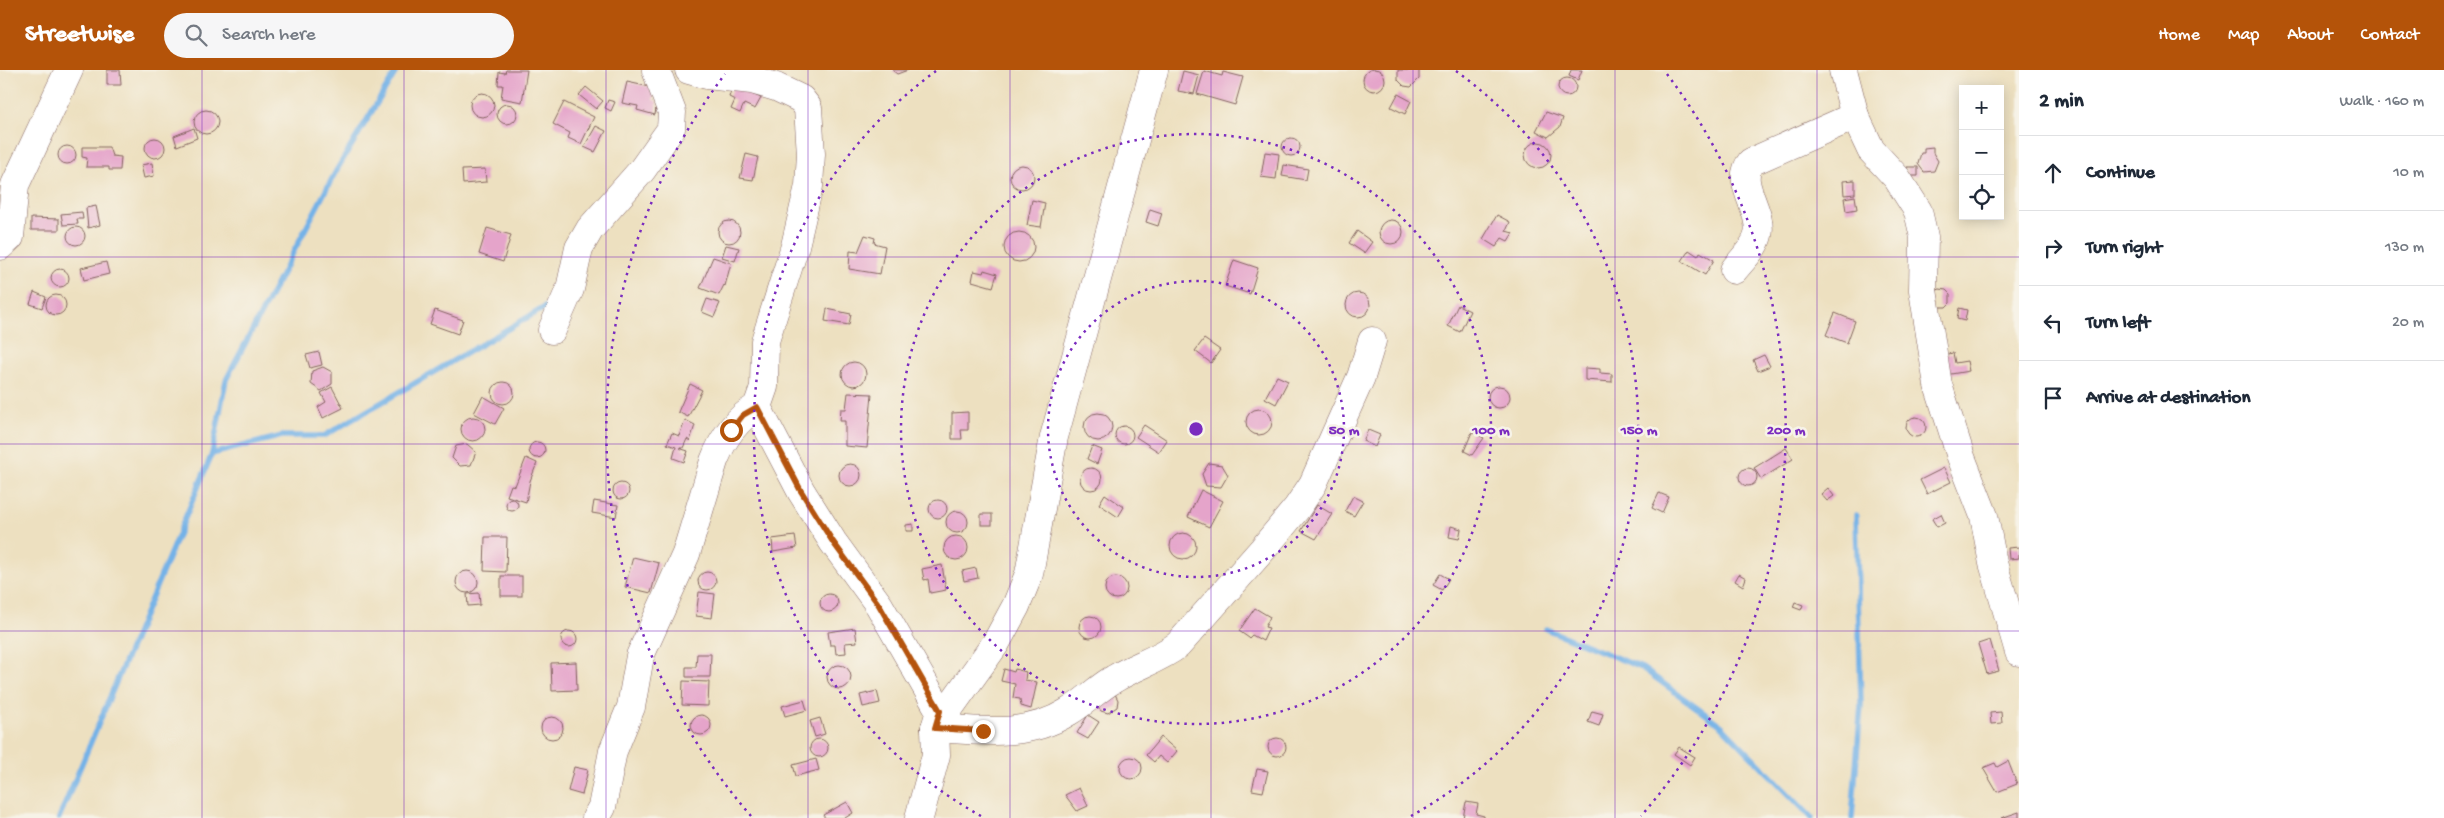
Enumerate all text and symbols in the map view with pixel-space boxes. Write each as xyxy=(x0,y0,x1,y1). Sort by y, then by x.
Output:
search box xyxy=(164,13,514,58)
text: Streetwise xyxy=(25,21,134,50)
icon: search xyxy=(182,21,210,49)
text: Search here xyxy=(222,24,316,47)
text: Home xyxy=(2158,25,2200,46)
text: Map xyxy=(2228,25,2259,46)
text: About xyxy=(2287,25,2333,46)
text: Contact xyxy=(2361,25,2419,46)
map controls xyxy=(1959,85,2004,220)
button: + xyxy=(1959,85,2004,130)
text: 2 min xyxy=(2039,90,2084,115)
text: Walk · 160 m xyxy=(2339,93,2424,112)
button: − xyxy=(1959,130,2004,175)
icon: ahead xyxy=(2039,159,2067,187)
text: Continue xyxy=(2086,162,2155,185)
text: 10 m xyxy=(2393,164,2424,183)
button: locate xyxy=(1959,175,2004,220)
icon: right xyxy=(2039,234,2067,262)
text: Turn right xyxy=(2086,237,2162,260)
text: 130 m xyxy=(2385,239,2424,258)
icon: left xyxy=(2039,309,2067,337)
text: Turn left xyxy=(2086,312,2150,335)
text: 20 m xyxy=(2392,314,2424,333)
icon: arrive xyxy=(2039,384,2067,412)
text: Arrive at destination xyxy=(2086,387,2250,410)
route start xyxy=(720,419,743,442)
centre of rings xyxy=(1187,420,1205,438)
text: 50 m xyxy=(1329,422,1360,440)
text: 100 m xyxy=(1471,422,1510,440)
text: 150 m xyxy=(1620,422,1658,440)
text: 200 m xyxy=(1767,422,1806,440)
route end xyxy=(972,720,995,743)

